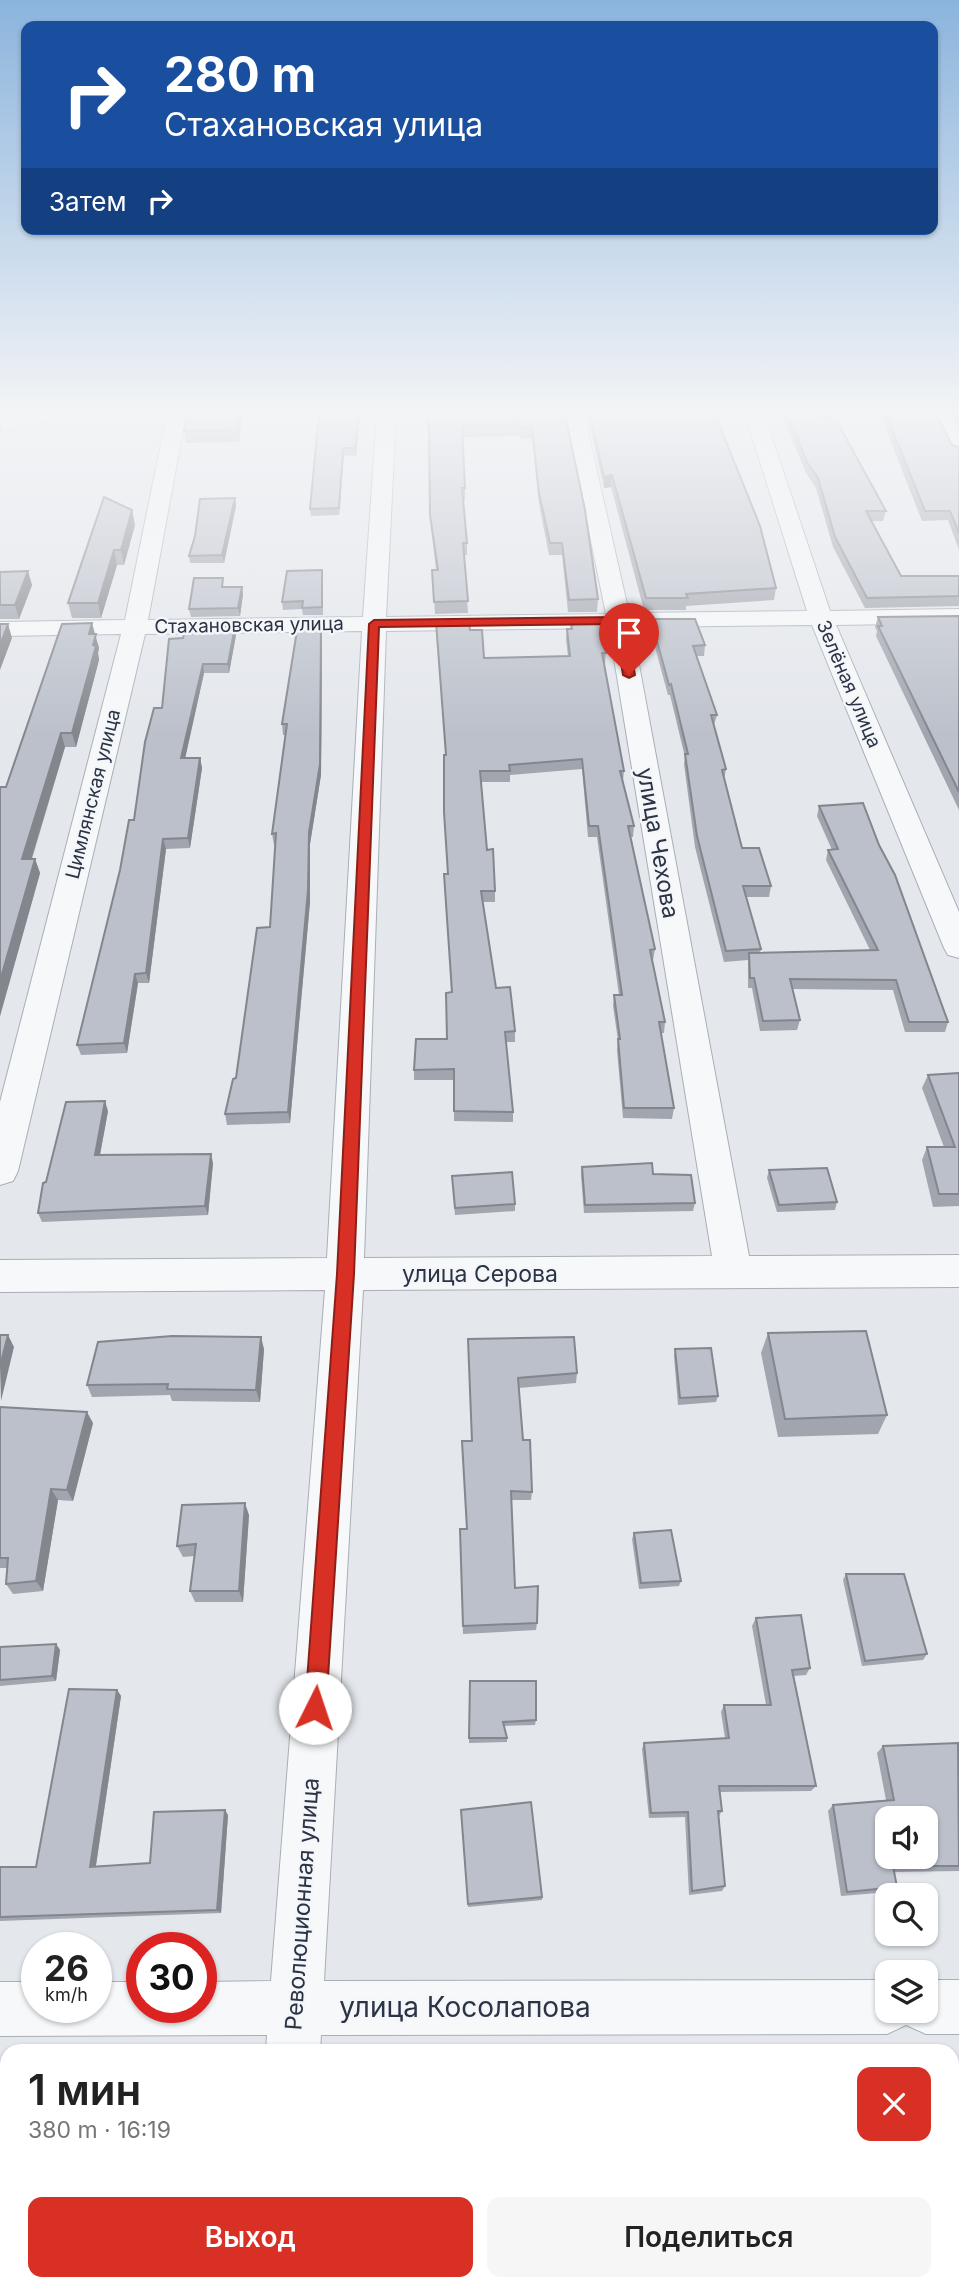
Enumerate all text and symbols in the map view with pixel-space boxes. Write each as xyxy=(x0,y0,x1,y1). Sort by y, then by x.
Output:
text: 280 m xyxy=(164,45,316,104)
icon: right xyxy=(49,49,140,140)
text: Стахановская улица xyxy=(164,105,483,144)
icon: right xyxy=(141,182,179,220)
text: Затем xyxy=(49,186,127,217)
pin xyxy=(599,603,659,675)
street label: Стахановская улица xyxy=(154,612,344,638)
icon: arrive xyxy=(610,614,648,652)
street label: Зелёная улица xyxy=(812,617,886,751)
street label: Цимлянская улица xyxy=(61,707,125,881)
street label: улица Чехова xyxy=(631,765,685,921)
street label: улица Серова xyxy=(402,1260,558,1288)
position arrow xyxy=(278,1671,352,1745)
street label: Революционная улица xyxy=(279,1777,325,2031)
map controls xyxy=(875,1806,938,2023)
button: sound xyxy=(875,1806,938,1869)
button: search xyxy=(875,1883,938,1946)
speed limit sign: 30 xyxy=(126,1932,217,2023)
text: 26 xyxy=(44,1947,89,1989)
button: layers xyxy=(875,1960,938,2023)
text: km/h xyxy=(45,1984,88,2005)
street label: улица Косолапова xyxy=(339,1990,591,2024)
text: 1 мин xyxy=(28,2064,141,2115)
button: close xyxy=(857,2067,931,2141)
text: 380 m · 16:19 xyxy=(28,2116,171,2144)
button: Выход xyxy=(28,2197,473,2277)
button: Поделиться xyxy=(487,2197,931,2277)

